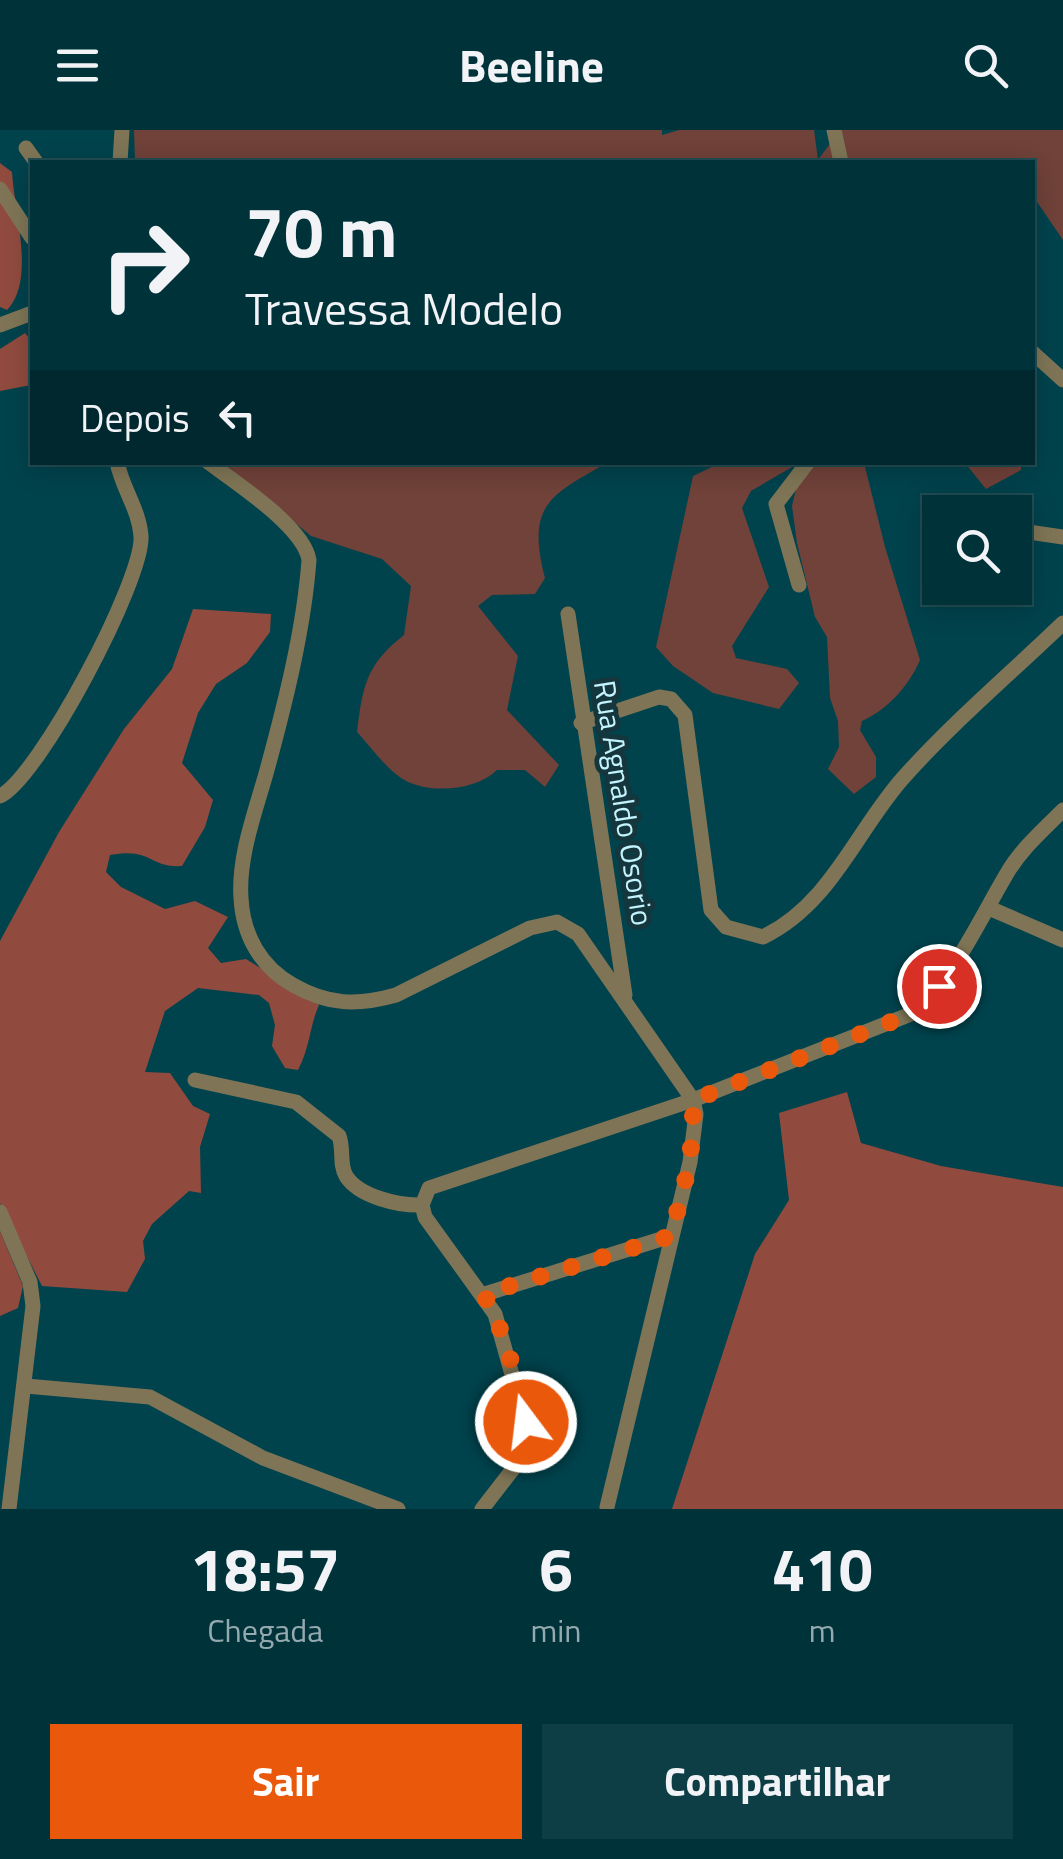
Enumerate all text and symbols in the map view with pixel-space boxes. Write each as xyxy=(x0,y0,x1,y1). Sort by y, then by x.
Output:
text: Beeline xyxy=(459,31,604,99)
icon: menu xyxy=(50,38,105,93)
icon: search xyxy=(958,38,1013,93)
text: 70 m xyxy=(245,178,398,284)
icon: right xyxy=(80,200,210,330)
text: Travessa Modelo xyxy=(245,274,563,342)
text: Depois xyxy=(80,389,190,447)
icon: left xyxy=(210,390,265,445)
map controls xyxy=(922,495,1032,605)
button: search xyxy=(922,495,1032,605)
street label: Rua Agnaldo Osorio xyxy=(582,677,666,929)
pin xyxy=(897,944,982,1029)
icon: arrive xyxy=(912,959,967,1014)
position arrow xyxy=(474,1370,578,1474)
text: 18:57 xyxy=(190,1523,340,1614)
text: 6 xyxy=(539,1523,573,1614)
text: 410 xyxy=(772,1523,873,1614)
text: Chegada xyxy=(207,1606,323,1654)
text: min xyxy=(530,1606,581,1654)
text: m xyxy=(809,1606,836,1654)
button: Sair xyxy=(50,1724,522,1839)
button: Compartilhar xyxy=(542,1724,1013,1839)

